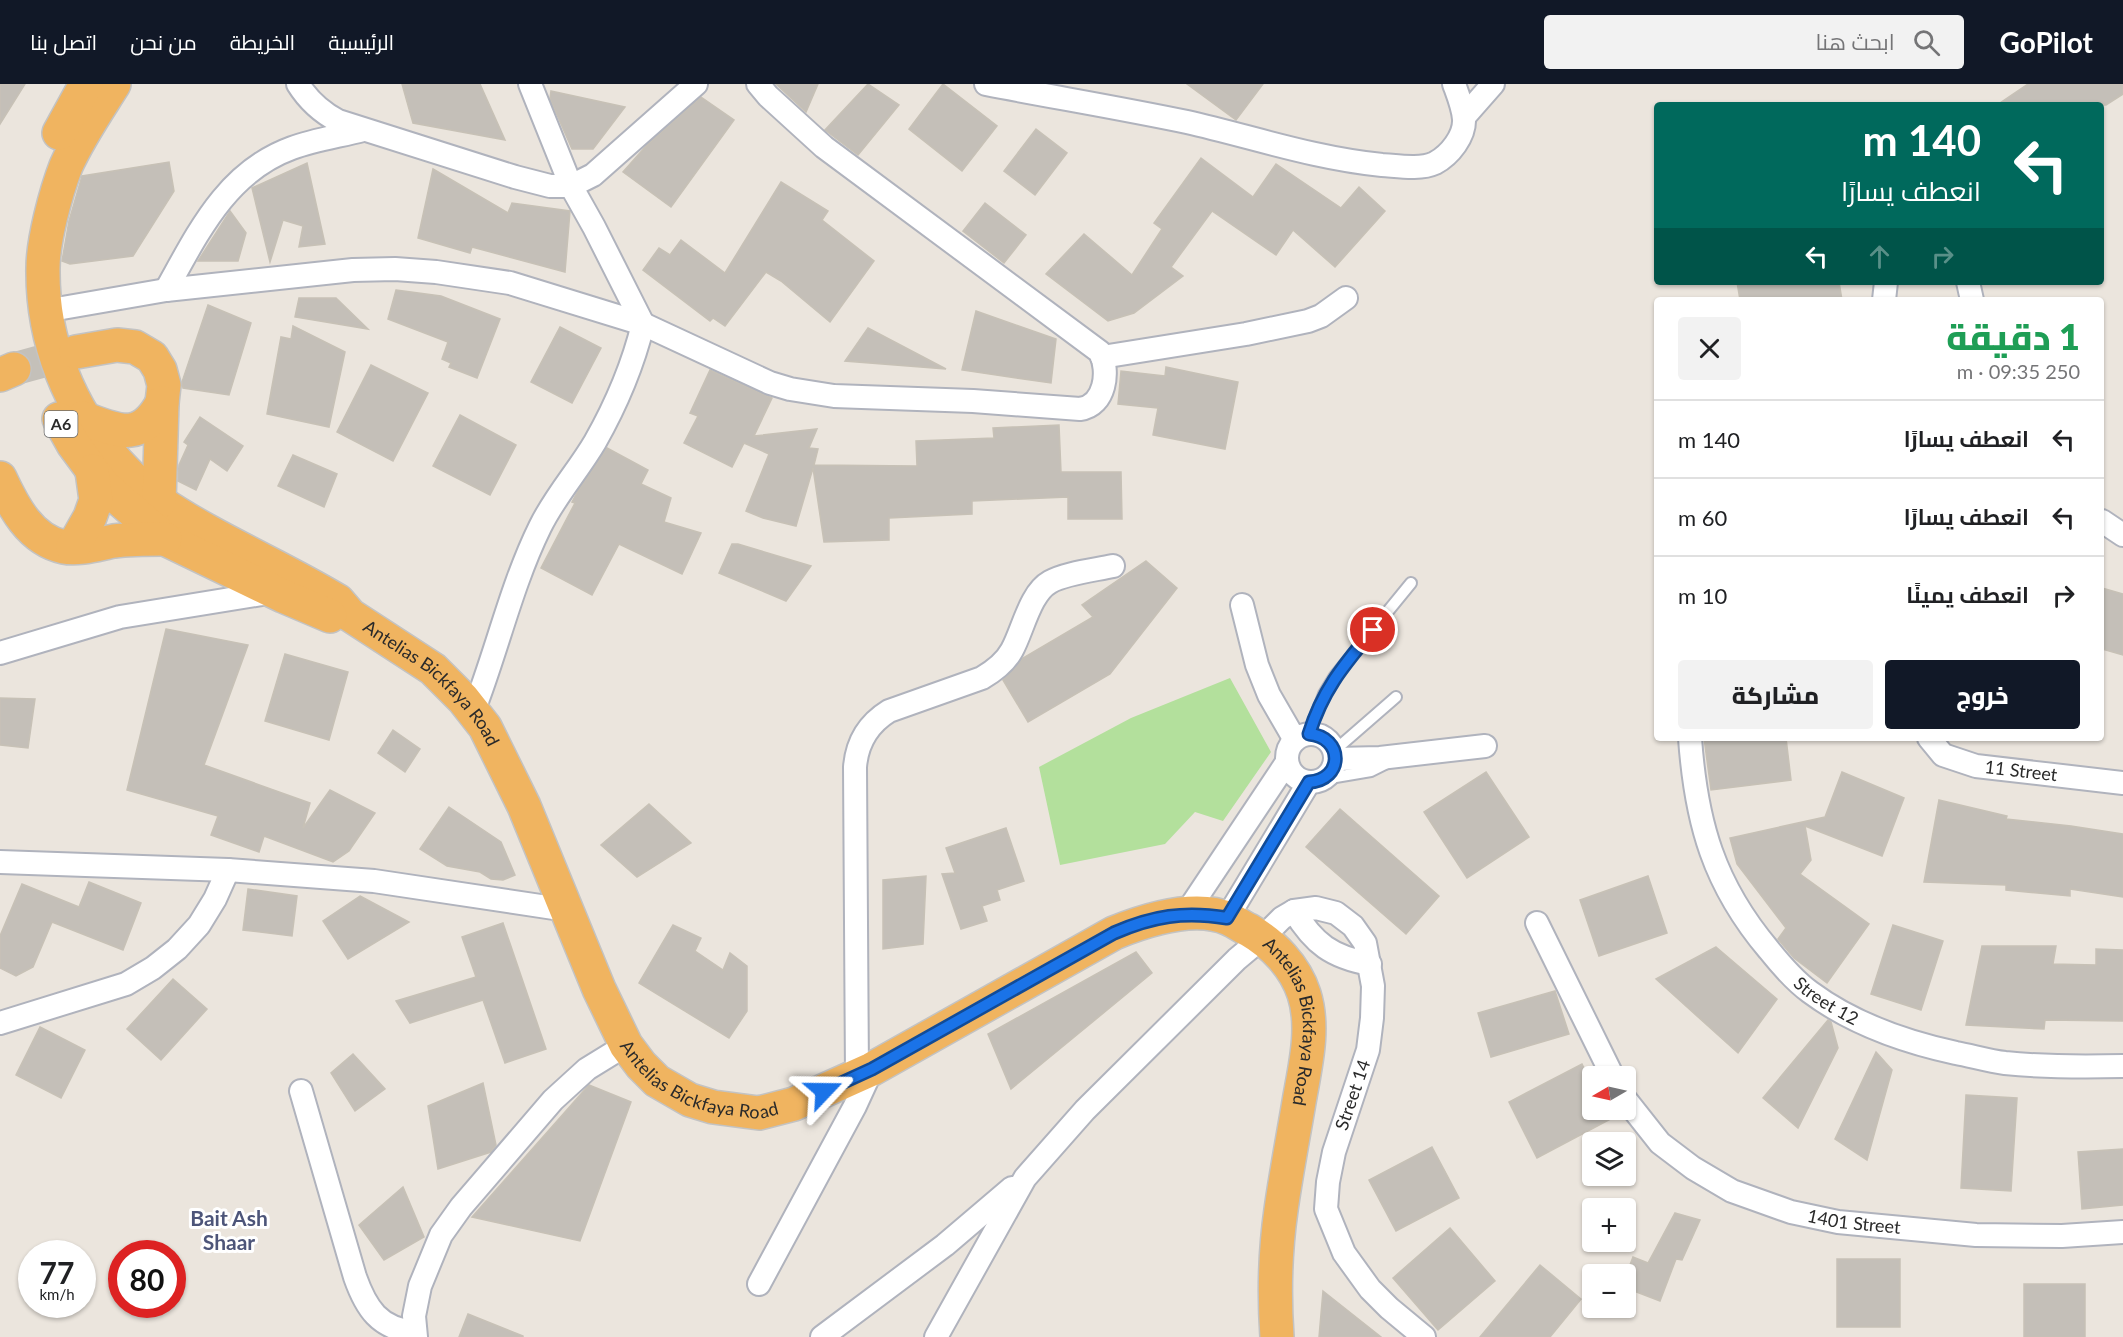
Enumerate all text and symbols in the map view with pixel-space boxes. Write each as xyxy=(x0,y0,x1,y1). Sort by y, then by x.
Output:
search box xyxy=(1544,15,1964,69)
text: GoPilot xyxy=(2000,25,2093,59)
icon: search xyxy=(1910,26,1943,59)
text: ابحث هنا xyxy=(1815,28,1895,55)
text: اتصل بنا xyxy=(30,29,97,54)
text: من نحن xyxy=(130,29,197,54)
text: الخريطة xyxy=(230,29,295,54)
text: الرئيسية xyxy=(328,29,394,54)
text: 140 m xyxy=(1863,115,1981,165)
icon: left xyxy=(2002,126,2080,204)
text: انعطف يسارًا xyxy=(1841,174,1981,207)
icon: left xyxy=(1800,240,1833,273)
icon: ahead xyxy=(1863,240,1896,273)
icon: right xyxy=(1926,240,1959,273)
text: 1 دقيقة xyxy=(1946,314,2080,358)
button: close xyxy=(1678,317,1741,380)
text: 250 m · 09:35 xyxy=(1957,359,2080,383)
road number: A6 xyxy=(44,411,78,437)
icon: left xyxy=(2047,423,2080,456)
text: انعطف يسارًا xyxy=(1904,425,2029,452)
text: 140 m xyxy=(1678,426,1740,453)
icon: left xyxy=(2047,501,2080,534)
text: انعطف يسارًا xyxy=(1904,503,2029,530)
text: 60 m xyxy=(1678,504,1727,531)
icon: right xyxy=(2047,579,2080,612)
text: انعطف يمينًا xyxy=(1906,581,2029,608)
text: 10 m xyxy=(1678,582,1727,609)
pin xyxy=(1347,604,1398,655)
icon: arrive xyxy=(1356,613,1389,646)
street label: Antelias Bickfaya Road xyxy=(359,615,505,749)
button: مشاركة xyxy=(1678,660,1873,729)
button: خروج xyxy=(1885,660,2080,729)
street label: 11 Street xyxy=(1984,755,2059,785)
street label: Antelias Bickfaya Road xyxy=(1259,932,1321,1108)
street label: Street 12 xyxy=(1790,972,1862,1029)
street label: Antelias Bickfaya Road xyxy=(616,1035,781,1123)
street label: Street 14 xyxy=(1330,1057,1374,1133)
position arrow xyxy=(792,1059,856,1123)
north arrow xyxy=(1582,1066,1636,1120)
map controls xyxy=(1582,1066,1636,1318)
button: layers xyxy=(1582,1132,1636,1186)
button: + xyxy=(1582,1198,1636,1252)
street label: 1401 Street xyxy=(1805,1204,1902,1238)
district label: Bait Ash Shaar xyxy=(190,1205,268,1254)
speed limit sign: 80 xyxy=(108,1240,186,1318)
text: 77 xyxy=(40,1254,74,1290)
button: − xyxy=(1582,1264,1636,1318)
text: km/h xyxy=(39,1285,75,1303)

